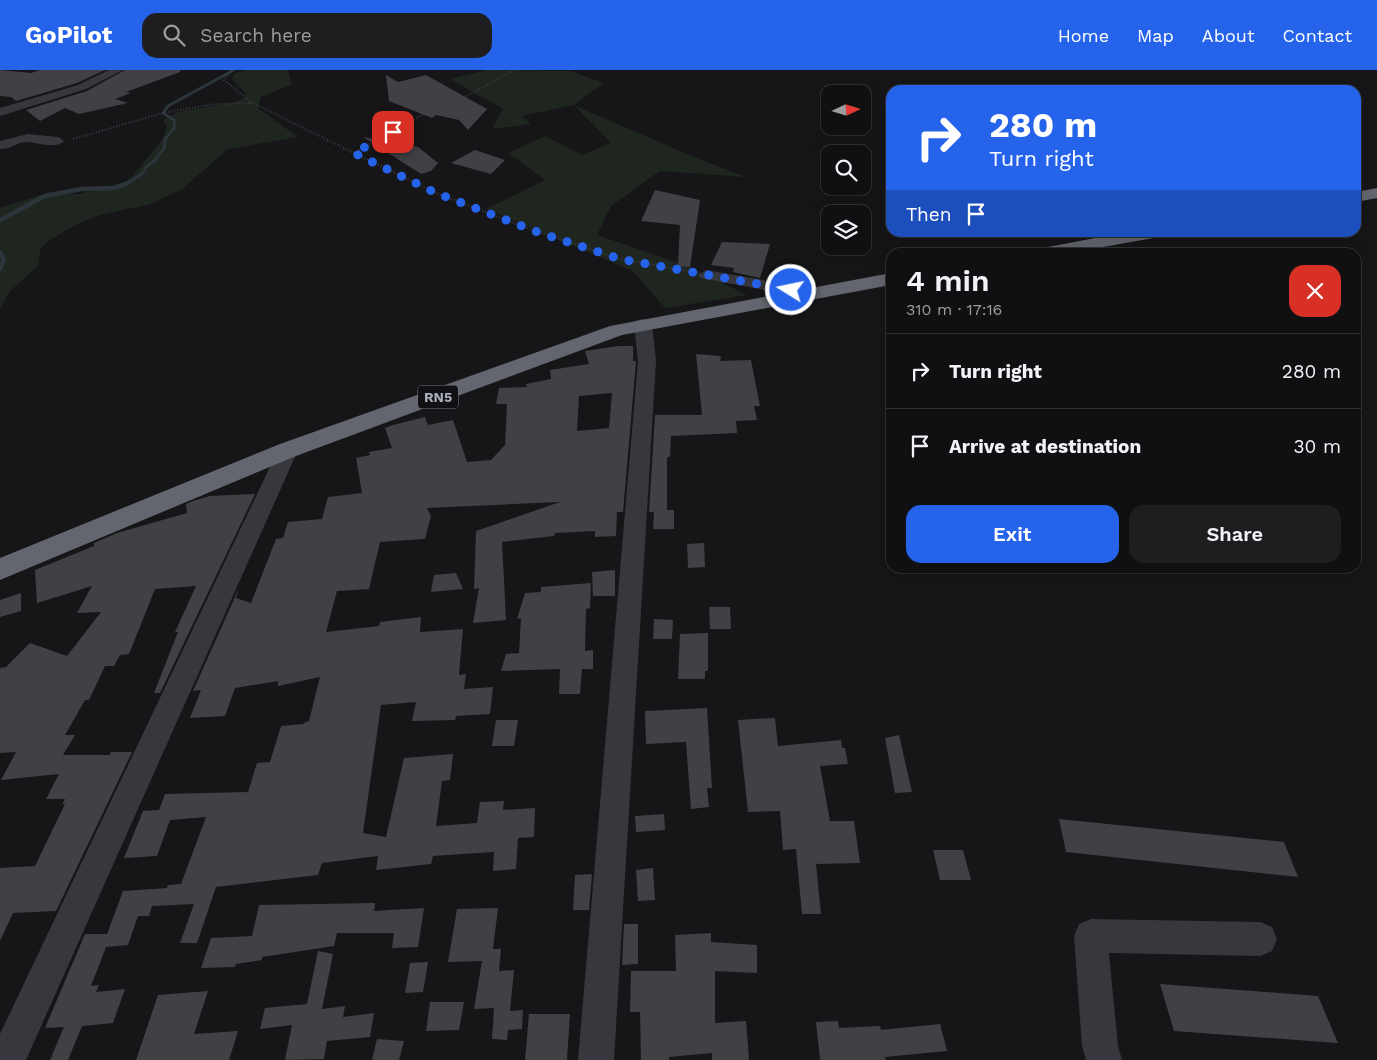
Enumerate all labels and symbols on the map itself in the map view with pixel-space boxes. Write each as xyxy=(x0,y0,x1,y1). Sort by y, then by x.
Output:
north arrow xyxy=(821,85,871,135)
pin xyxy=(372,111,414,153)
position arrow xyxy=(764,263,816,315)
road number: RN5 xyxy=(418,386,458,408)

